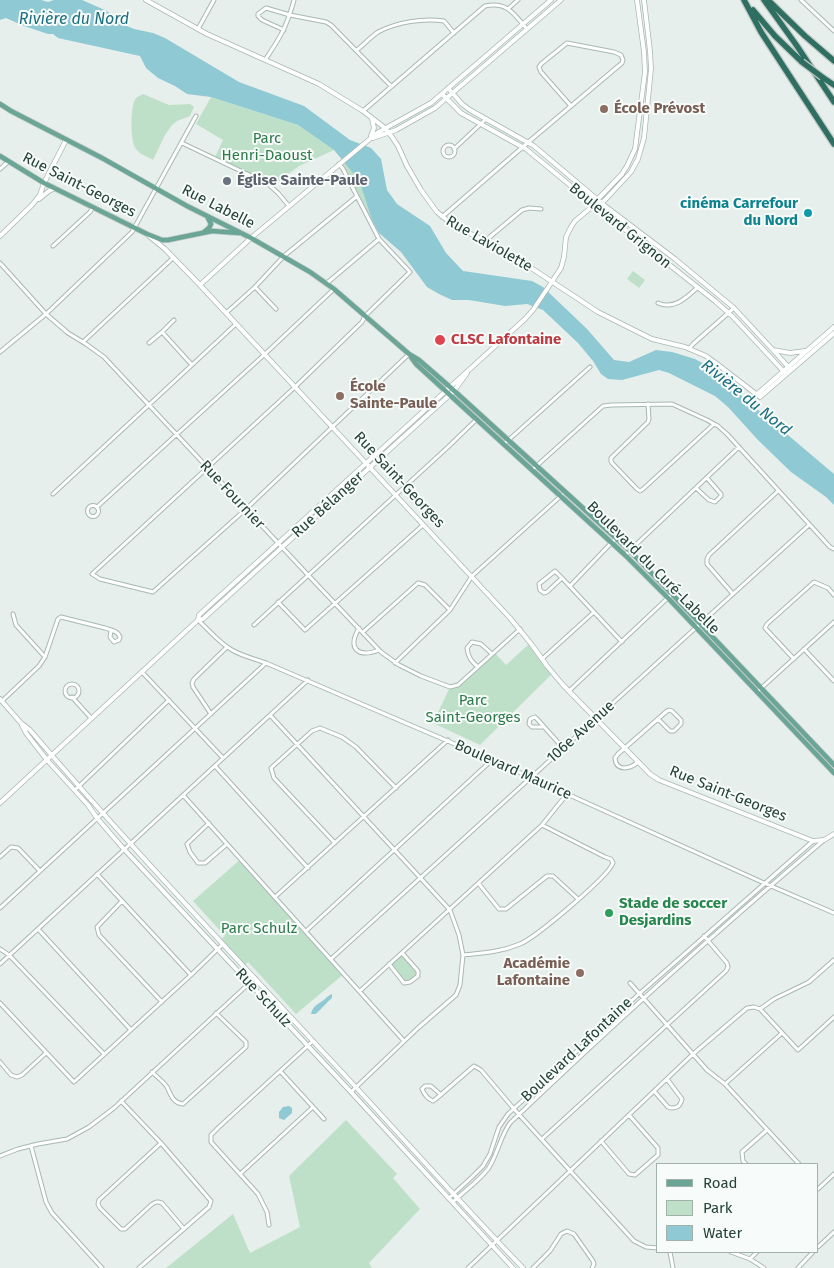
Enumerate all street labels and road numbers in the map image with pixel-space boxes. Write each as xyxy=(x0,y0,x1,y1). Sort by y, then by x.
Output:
street label: Rue Saint-Georges xyxy=(19,149,139,221)
street label: Boulevard Grignon xyxy=(565,179,675,273)
street label: Rue Labelle xyxy=(179,181,257,233)
street label: Rue Laviolette xyxy=(443,212,535,276)
street label: Rue Saint-Georges xyxy=(350,428,448,532)
street label: Rue Fournier xyxy=(196,457,268,533)
street label: Rue Bélanger xyxy=(289,468,367,542)
street label: Boulevard du Curé-Labelle xyxy=(583,498,723,638)
street label: 106e Avenue xyxy=(543,697,619,767)
street label: Boulevard Maurice xyxy=(452,736,574,804)
street label: Rue Saint-Georges xyxy=(667,762,789,826)
street label: Rue Schulz xyxy=(231,965,295,1031)
street label: Boulevard Lafontaine xyxy=(518,994,636,1106)

